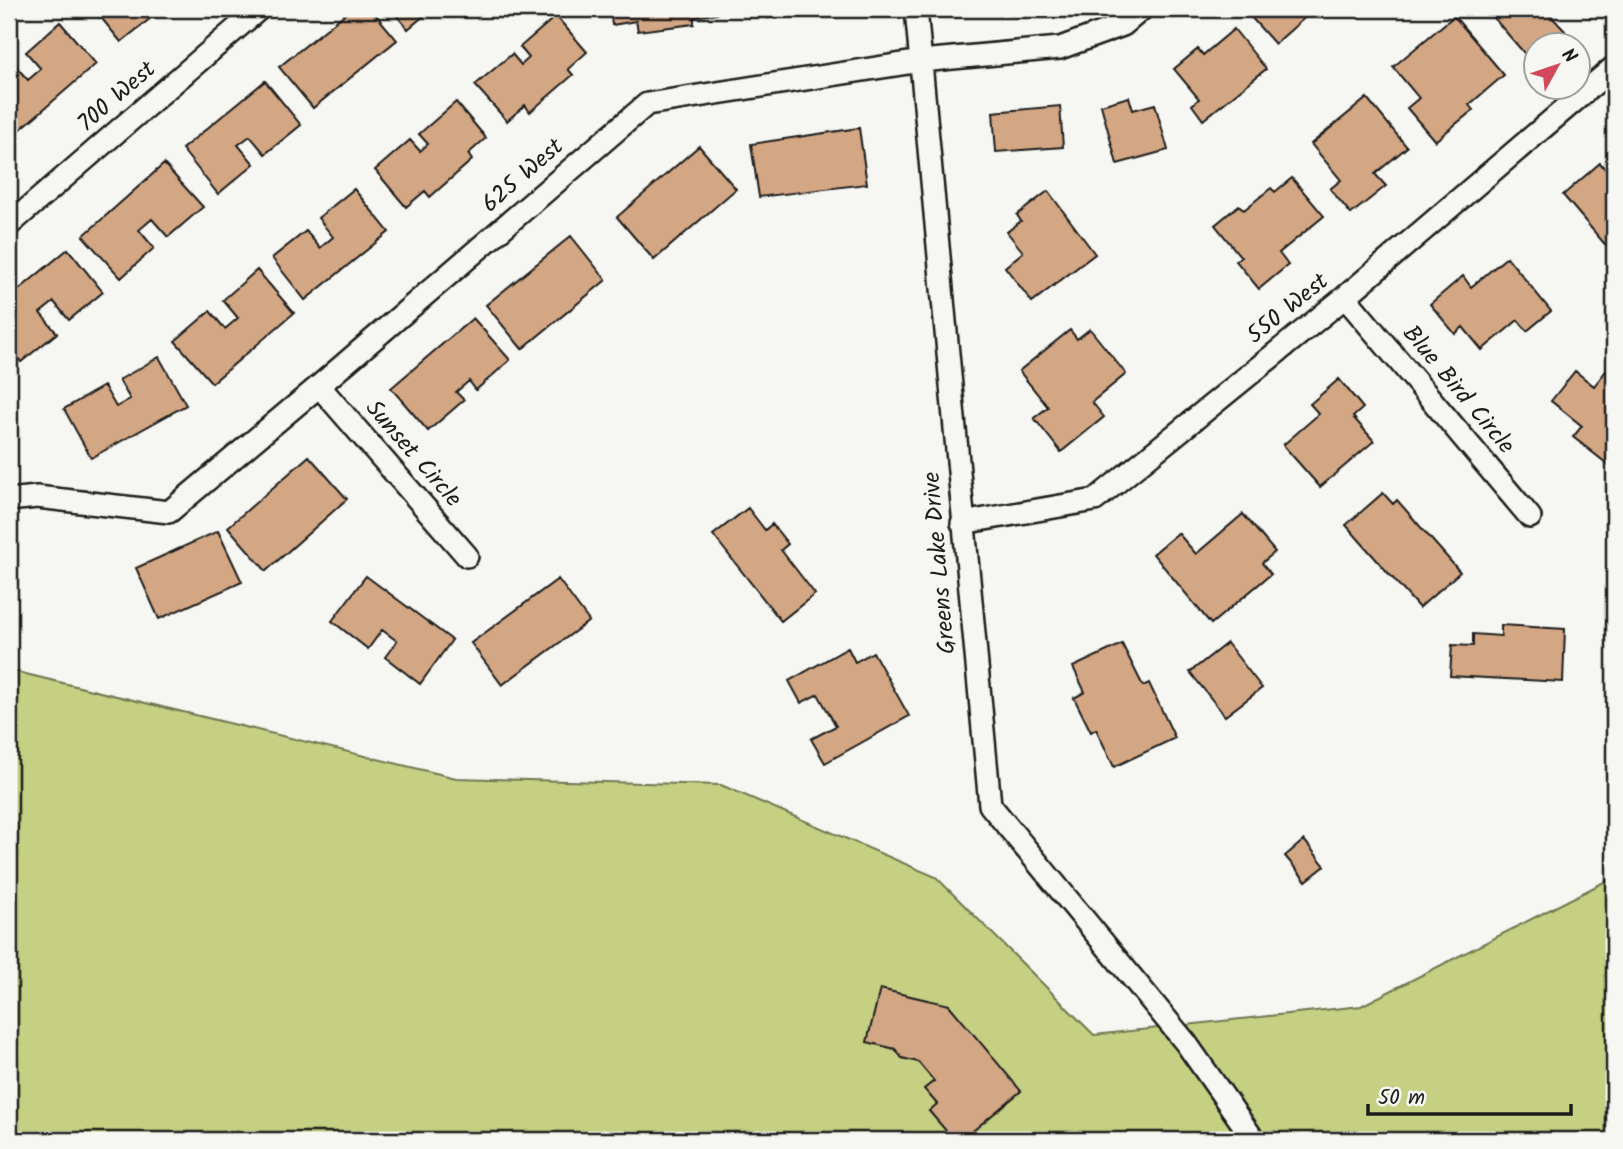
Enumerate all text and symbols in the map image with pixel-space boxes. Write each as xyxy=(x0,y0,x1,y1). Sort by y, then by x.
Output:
north arrow xyxy=(1522,32,1592,102)
text: N xyxy=(1553,42,1584,71)
street label: 700 West xyxy=(69,51,166,142)
street label: 625 West xyxy=(473,128,574,223)
street label: 550 West xyxy=(1238,263,1338,355)
street label: Blue Bird Circle xyxy=(1392,317,1524,464)
street label: Sunset Circle xyxy=(355,391,471,517)
street label: Greens Lake Drive xyxy=(913,470,967,656)
scale bar xyxy=(1368,1072,1570,1116)
text: 50 m xyxy=(1378,1082,1425,1115)

